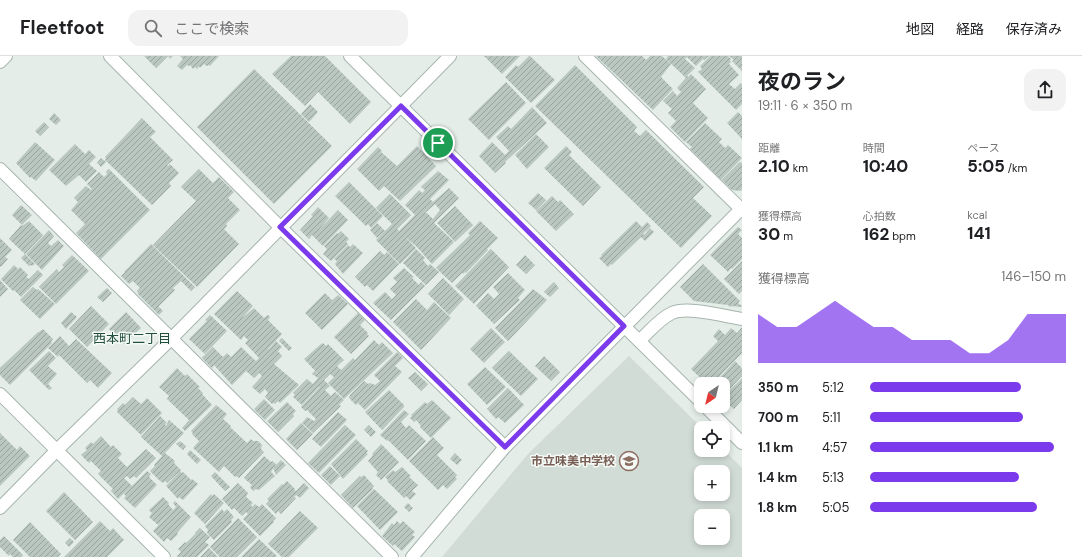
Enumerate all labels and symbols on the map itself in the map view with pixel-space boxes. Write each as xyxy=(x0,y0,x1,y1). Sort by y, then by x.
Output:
pin xyxy=(421,126,455,160)
district label: 西本町二丁目 xyxy=(93,330,171,347)
north arrow xyxy=(694,377,730,413)
school or university icon: 市立味美中学校 xyxy=(618,450,640,472)
place label: 市立味美中学校 xyxy=(531,453,615,469)

